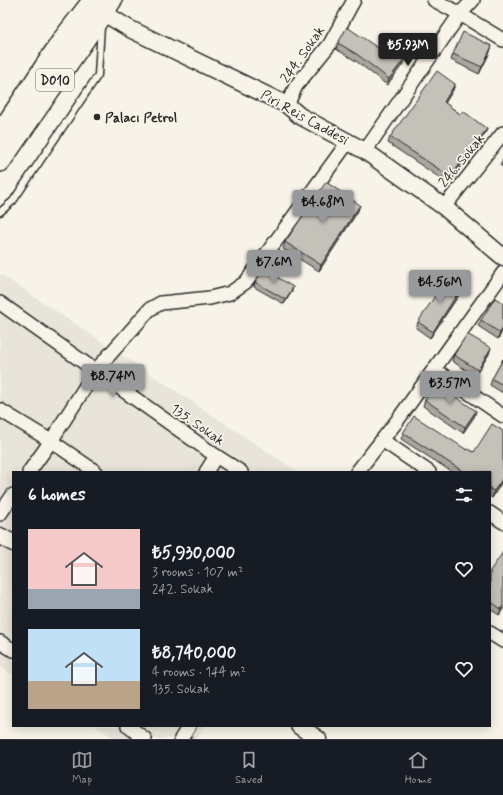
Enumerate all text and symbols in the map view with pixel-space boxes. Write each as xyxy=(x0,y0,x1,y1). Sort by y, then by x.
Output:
street label: 244. Sokak xyxy=(277,22,329,87)
pin: ₺5.93M xyxy=(375,33,441,67)
text: ₺5.93M xyxy=(387,37,429,54)
road number: D010 xyxy=(36,69,74,91)
street label: Piri Reis Caddesi xyxy=(257,86,352,150)
place label: Palacı Petrol xyxy=(105,109,177,127)
marker: Palacı Petrol xyxy=(92,112,102,122)
street label: 246. Sokak xyxy=(435,130,489,191)
pin: ₺4.68M xyxy=(290,190,356,224)
text: ₺4.68M xyxy=(302,194,344,211)
pin: ₺7.6M xyxy=(246,250,302,284)
text: ₺7.6M xyxy=(256,254,292,271)
pin: ₺4.56M xyxy=(407,270,473,304)
text: ₺4.56M xyxy=(418,274,462,291)
pin: ₺8.74M xyxy=(80,364,146,398)
text: ₺8.74M xyxy=(91,368,135,385)
pin: ₺3.57M xyxy=(417,371,483,405)
text: ₺3.57M xyxy=(429,375,471,392)
street label: 135. Sokak xyxy=(167,400,228,450)
text: 6 homes xyxy=(28,484,86,506)
icon: filters xyxy=(453,484,475,506)
text: ₺5,930,000 xyxy=(152,542,235,564)
icon: home xyxy=(60,545,108,593)
icon: heart xyxy=(453,558,475,580)
text: 3 rooms · 107 m² xyxy=(152,564,244,581)
text: 242. Sokak xyxy=(152,581,213,598)
text: ₺8,740,000 xyxy=(152,642,236,664)
icon: home xyxy=(60,645,108,693)
icon: heart xyxy=(453,658,475,680)
text: 4 rooms · 144 m² xyxy=(152,664,246,681)
text: 135. Sokak xyxy=(152,681,210,698)
tab: Map xyxy=(71,749,93,787)
tab: Saved xyxy=(235,749,263,787)
tab: Home xyxy=(405,749,432,787)

